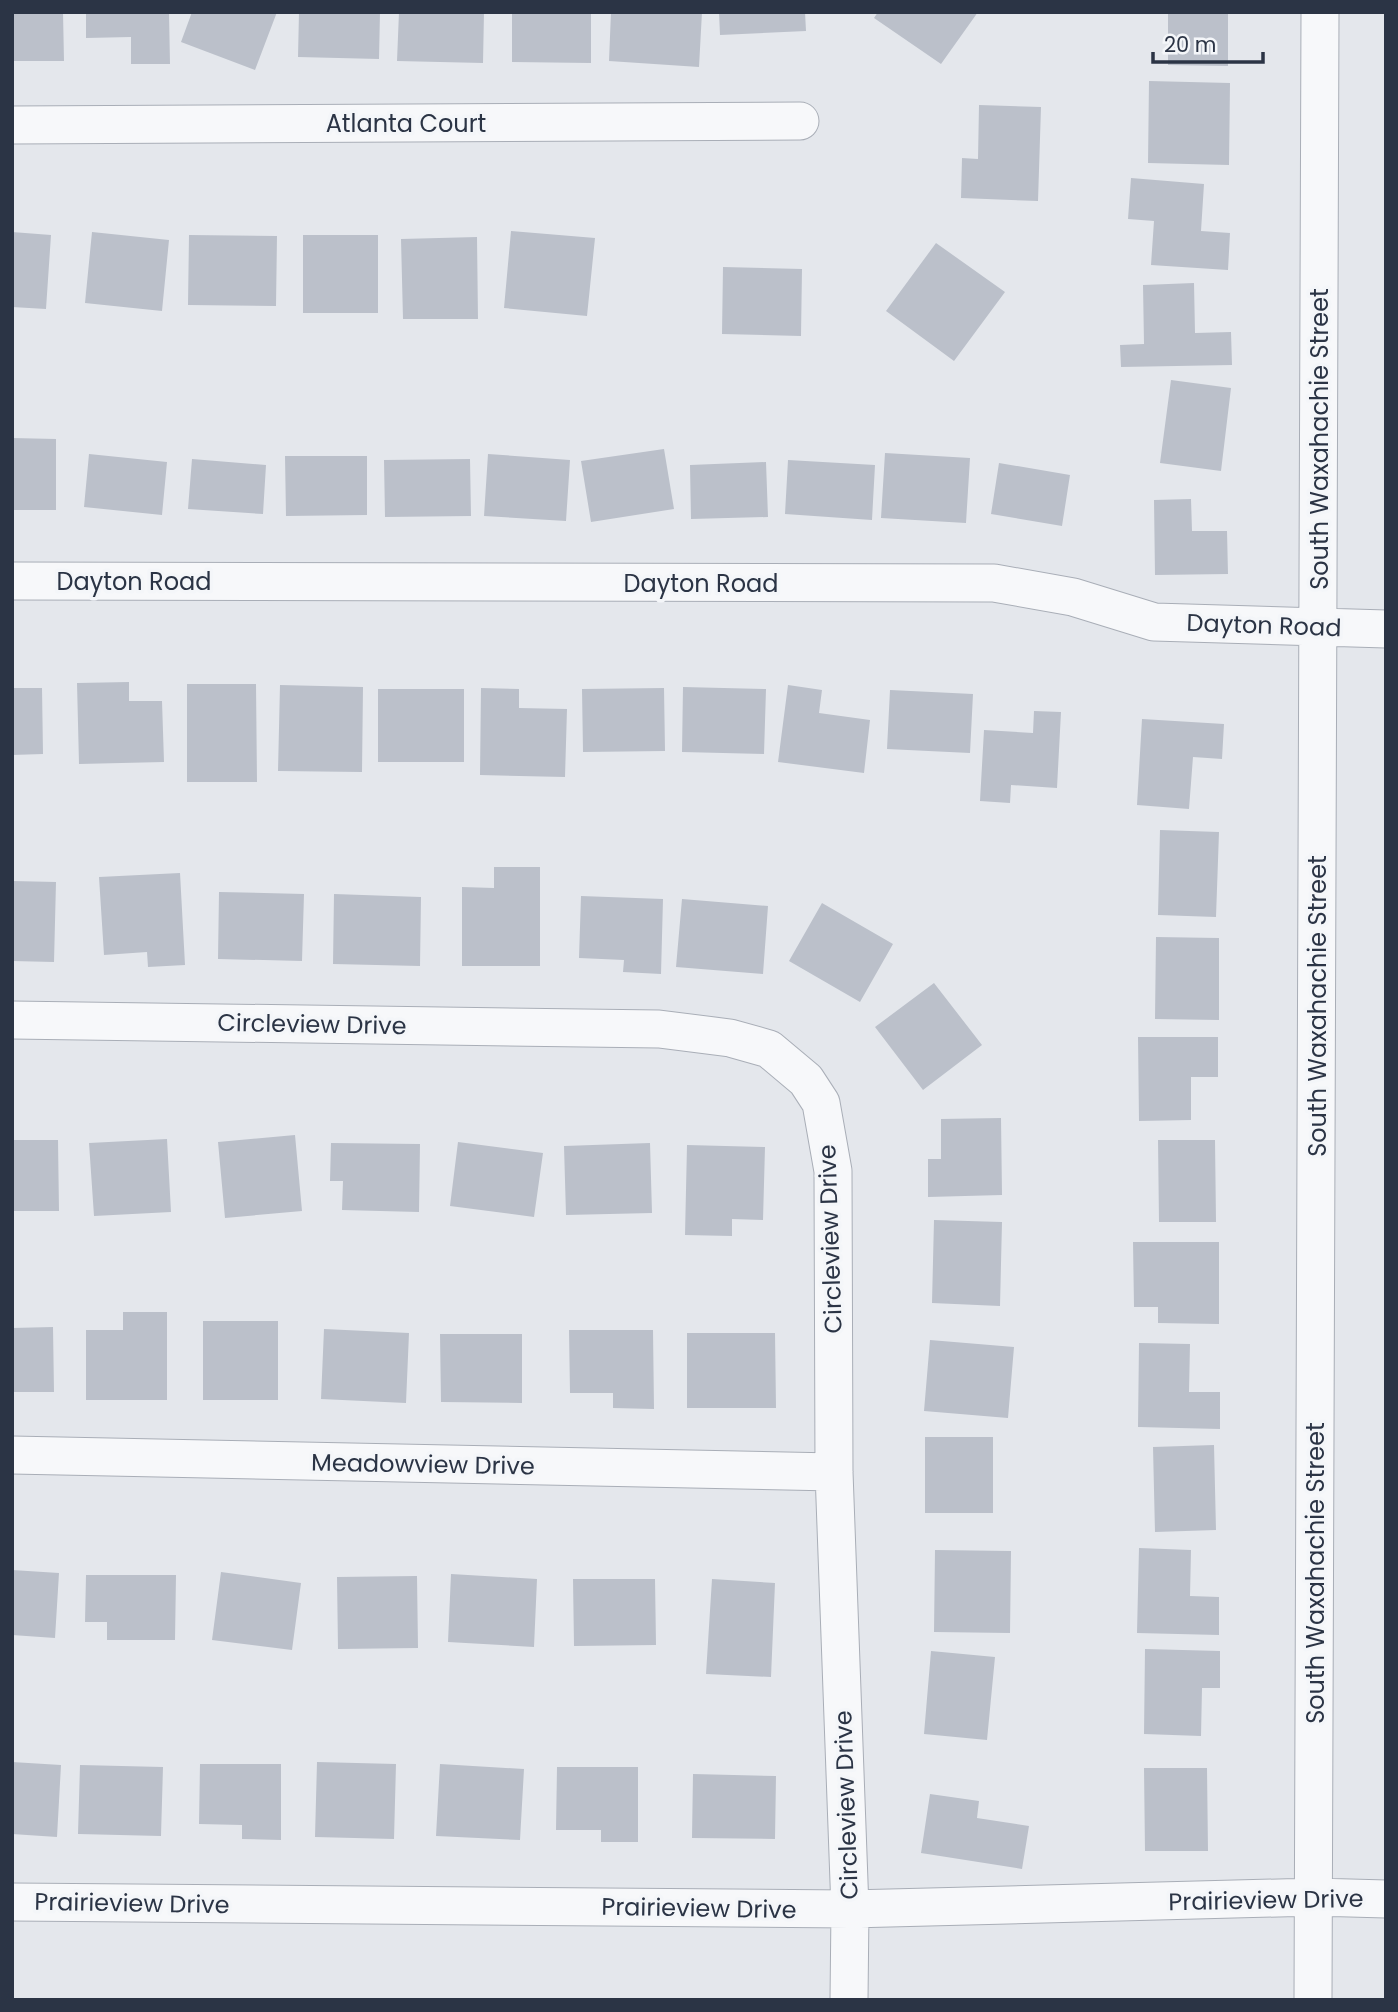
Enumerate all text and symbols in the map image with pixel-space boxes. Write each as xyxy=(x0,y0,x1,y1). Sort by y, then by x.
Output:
scale bar xyxy=(1153,21,1263,65)
text: 20 m xyxy=(1164,30,1217,59)
street label: Atlanta Court xyxy=(326,107,486,140)
street label: South Waxahachie Street xyxy=(1303,288,1336,590)
street label: Dayton Road xyxy=(57,565,211,598)
street label: Dayton Road xyxy=(624,567,778,600)
street label: Dayton Road xyxy=(1186,606,1342,644)
street label: South Waxahachie Street xyxy=(1301,855,1334,1157)
street label: Circleview Drive xyxy=(217,1006,407,1042)
street label: Circleview Drive xyxy=(810,1144,850,1334)
street label: South Waxahachie Street xyxy=(1299,1422,1332,1724)
street label: Meadowview Drive xyxy=(311,1446,535,1482)
street label: Circleview Drive xyxy=(826,1710,866,1900)
street label: Prairieview Drive xyxy=(1168,1882,1364,1918)
street label: Prairieview Drive xyxy=(34,1885,230,1921)
street label: Prairieview Drive xyxy=(601,1890,797,1926)

